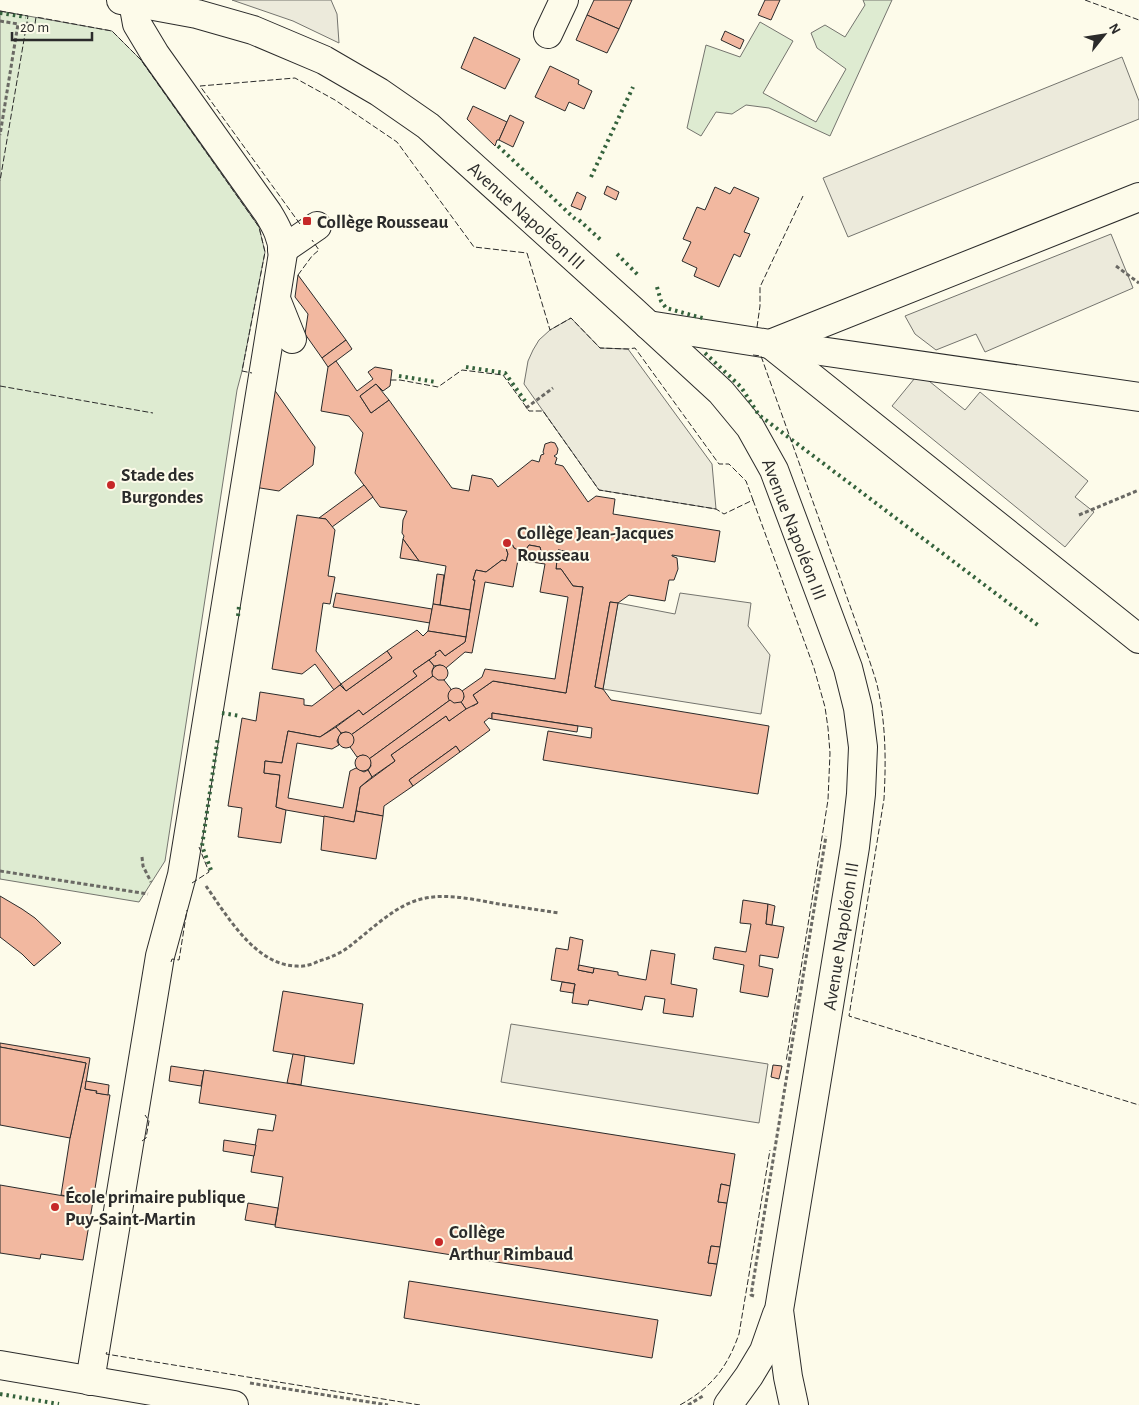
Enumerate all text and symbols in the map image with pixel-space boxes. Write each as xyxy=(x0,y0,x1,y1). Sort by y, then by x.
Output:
scale bar xyxy=(12,10,92,42)
north arrow xyxy=(1079,10,1129,60)
text: 20 m xyxy=(20,20,49,35)
text: N xyxy=(1106,21,1123,37)
street label: Avenue Napoléon III xyxy=(464,159,588,273)
place label: Collège Rousseau xyxy=(317,213,449,232)
marker: Collège Rousseau xyxy=(301,215,313,227)
street label: Avenue Napoléon III xyxy=(758,456,829,603)
place label: Stade des Burgondes xyxy=(121,466,203,507)
marker: Stade des Burgondes xyxy=(105,479,117,491)
place label: Collège Jean-Jacques Rousseau xyxy=(517,524,674,565)
marker: Collège Jean-Jacques Rousseau xyxy=(501,537,513,549)
street label: Avenue Napoléon III xyxy=(820,861,863,1012)
place label: École primaire publique Puy-Saint-Martin xyxy=(65,1186,245,1229)
marker: École primaire publique Puy-Saint-Martin xyxy=(49,1201,61,1213)
place label: Collège Arthur Rimbaud xyxy=(449,1223,573,1264)
marker: Collège Arthur Rimbaud xyxy=(433,1236,445,1248)

